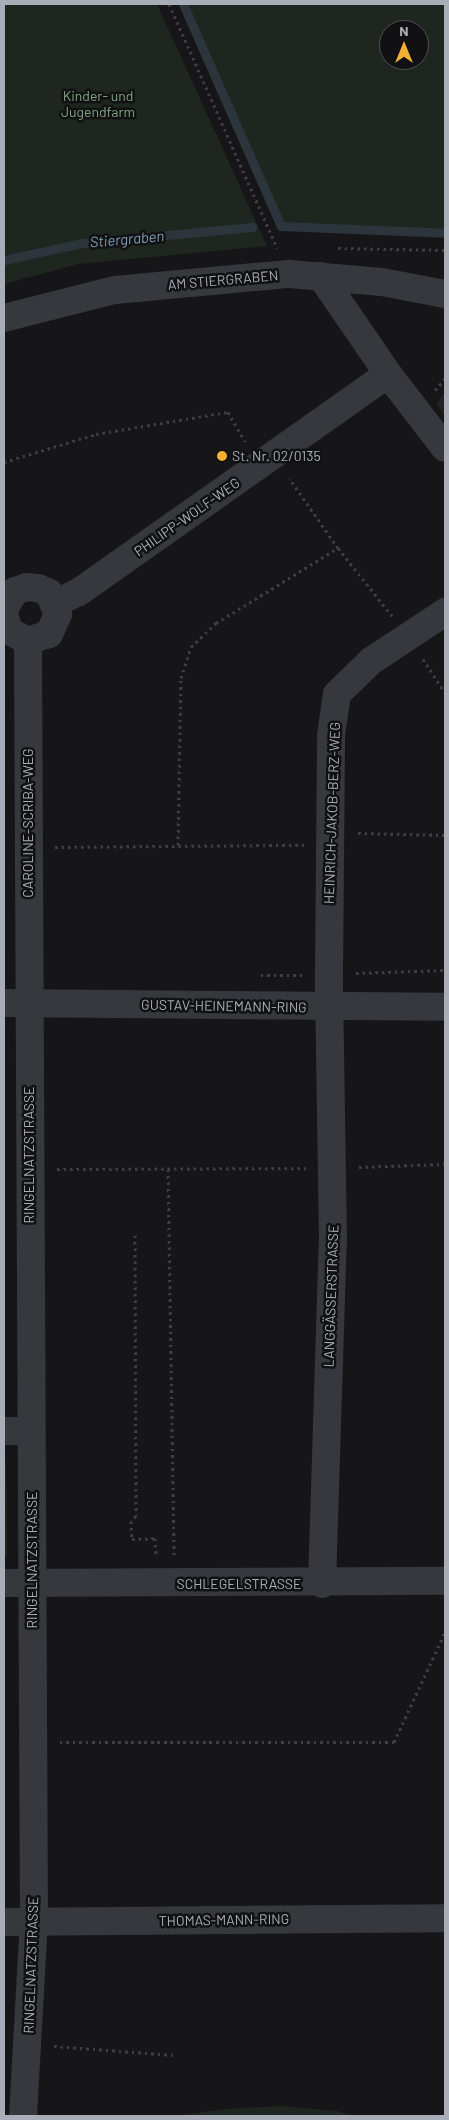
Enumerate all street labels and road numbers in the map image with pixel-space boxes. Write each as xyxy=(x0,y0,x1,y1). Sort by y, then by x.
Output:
street label: AM STIERGRABEN xyxy=(167,267,279,293)
street label: PHILIPP-WOLF-WEG xyxy=(131,474,243,560)
street label: HEINRICH-JAKOB-BERZ-WEG xyxy=(320,722,344,904)
street label: CAROLINE-SCRIBA-WEG xyxy=(20,748,36,898)
street label: GUSTAV-HEINEMANN-RING xyxy=(141,996,307,1016)
street label: RINGELNATZSTRASSE xyxy=(21,1086,37,1224)
street label: LANGGÄSSERSTRASSE xyxy=(320,1224,342,1368)
street label: RINGELNATZSTRASSE xyxy=(24,1491,40,1629)
street label: SCHLEGELSTRASSE xyxy=(176,1576,302,1592)
street label: RINGELNATZSTRASSE xyxy=(20,1896,42,2034)
street label: THOMAS-MANN-RING xyxy=(159,1910,289,1930)

